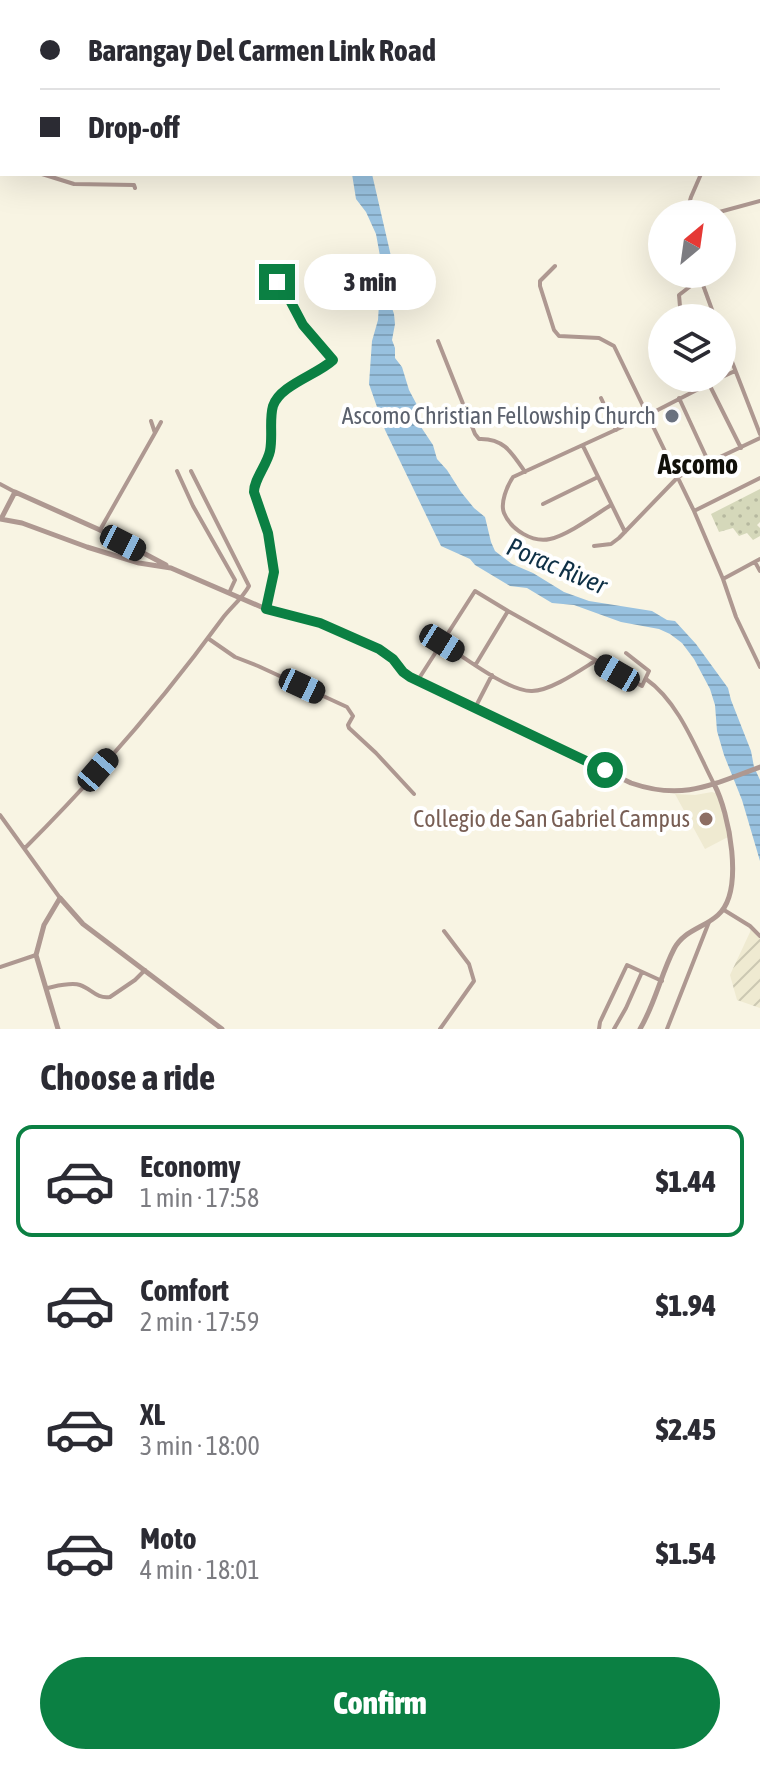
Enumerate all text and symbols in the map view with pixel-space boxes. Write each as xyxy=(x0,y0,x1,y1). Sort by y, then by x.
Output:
text: Barangay Del Carmen Link Road xyxy=(88,33,436,67)
text: Drop-off xyxy=(88,110,180,144)
north arrow xyxy=(648,200,736,288)
map controls xyxy=(648,200,736,392)
callout: 3 min xyxy=(305,254,437,310)
route end xyxy=(259,264,295,300)
text: 3 min xyxy=(343,267,397,297)
button: layers xyxy=(648,304,736,392)
place label: Ascomo Christian Fellowship Church xyxy=(342,402,656,429)
marker: Ascomo Christian Fellowship Church xyxy=(663,407,681,425)
district label: Ascomo xyxy=(657,448,738,480)
car xyxy=(96,521,150,565)
water label: Porac River xyxy=(502,532,613,601)
car xyxy=(415,620,469,666)
car xyxy=(590,651,644,695)
car xyxy=(275,665,329,707)
car xyxy=(73,744,123,796)
route start xyxy=(587,752,623,788)
place label: Collegio de San Gabriel Campus xyxy=(413,805,690,832)
marker: Collegio de San Gabriel Campus xyxy=(697,810,715,828)
text: Choose a ride xyxy=(40,1056,215,1098)
icon: car xyxy=(44,1145,116,1217)
text: Economy xyxy=(140,1149,241,1183)
text: $1.44 xyxy=(656,1164,716,1198)
text: 1 min · 17:58 xyxy=(140,1183,259,1213)
icon: car xyxy=(44,1269,116,1341)
text: Comfort xyxy=(140,1273,229,1307)
text: $1.94 xyxy=(656,1288,716,1322)
text: 2 min · 17:59 xyxy=(140,1307,259,1337)
icon: car xyxy=(44,1393,116,1465)
text: XL xyxy=(140,1397,165,1431)
text: $2.45 xyxy=(656,1412,716,1446)
text: 3 min · 18:00 xyxy=(140,1431,260,1461)
icon: car xyxy=(44,1517,116,1589)
text: Moto xyxy=(140,1521,197,1555)
text: $1.54 xyxy=(656,1536,716,1570)
text: 4 min · 18:01 xyxy=(140,1555,260,1585)
button: Confirm xyxy=(40,1657,720,1749)

